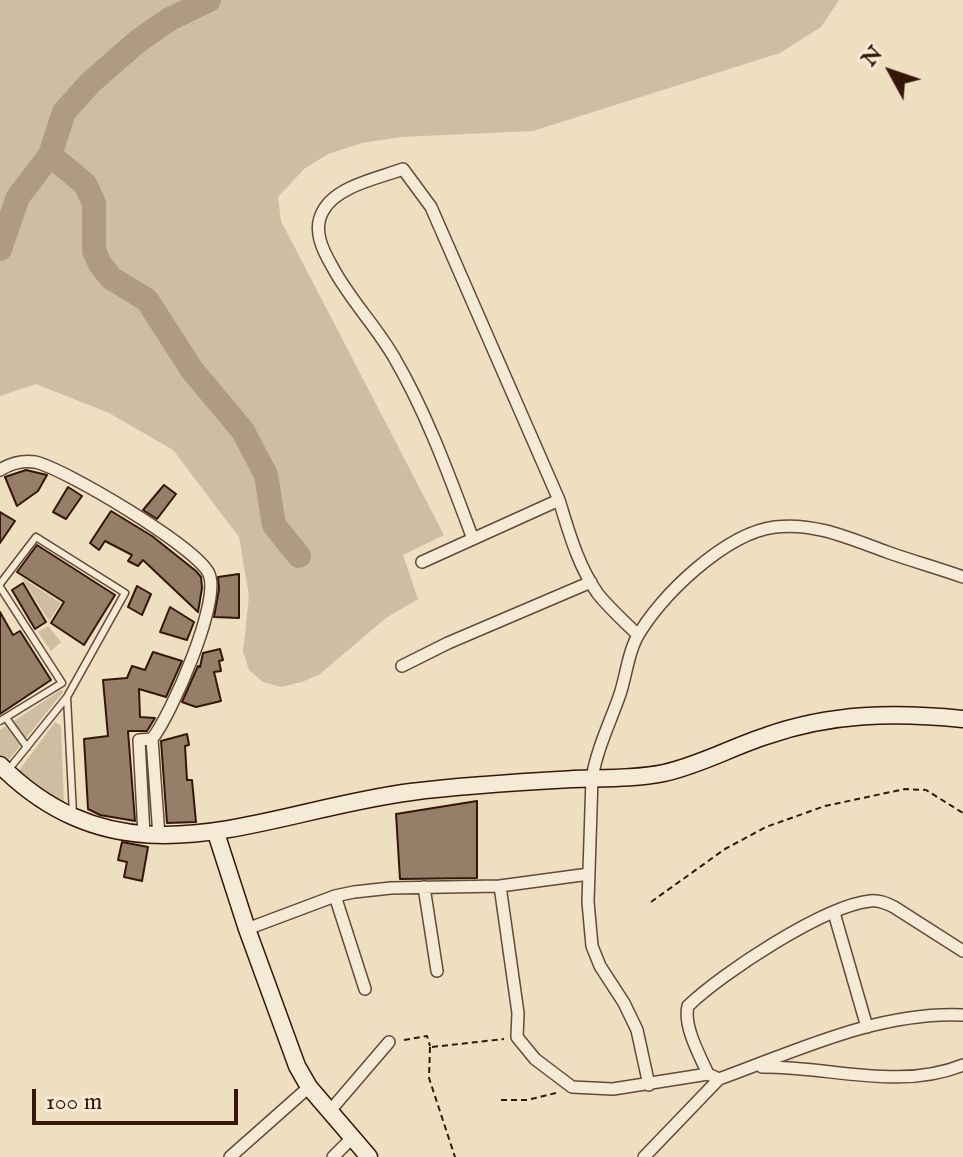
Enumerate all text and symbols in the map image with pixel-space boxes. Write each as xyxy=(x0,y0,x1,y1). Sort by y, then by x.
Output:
north arrow xyxy=(851,32,931,112)
text: N xyxy=(856,40,889,73)
scale bar xyxy=(36,1073,242,1123)
text: 100 m xyxy=(46,1087,102,1118)

